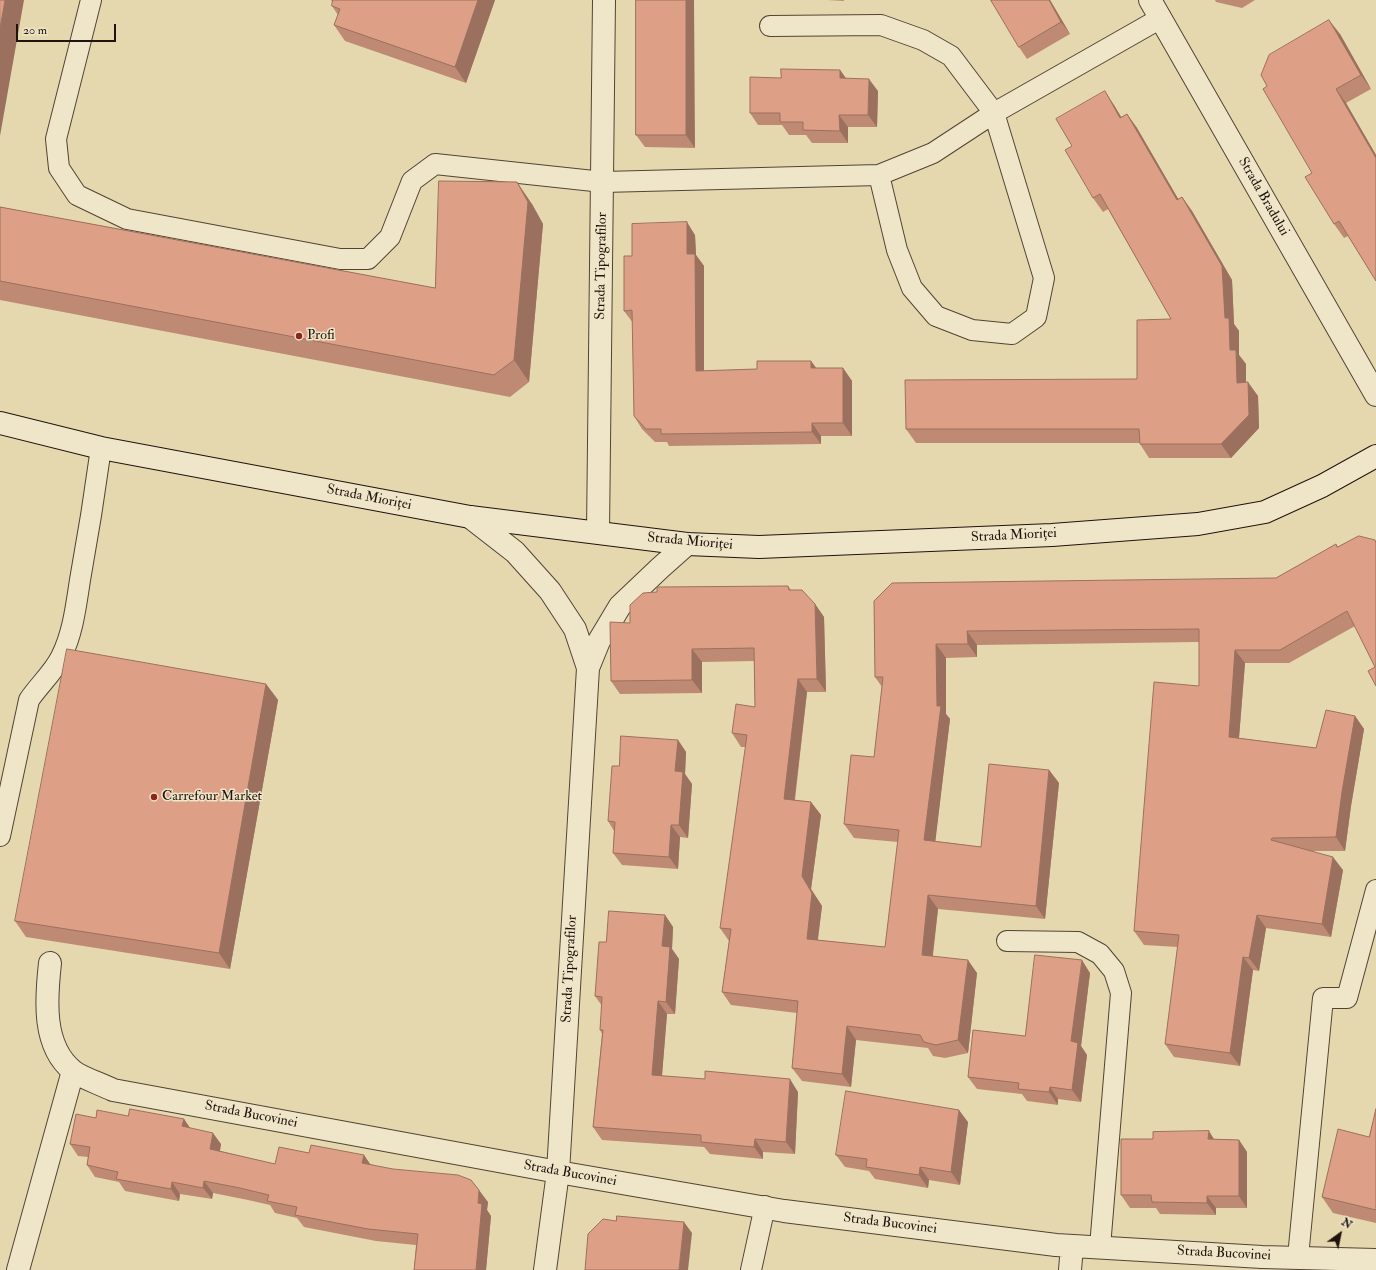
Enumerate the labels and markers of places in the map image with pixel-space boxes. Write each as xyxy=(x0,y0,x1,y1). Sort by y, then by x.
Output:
place label: Profi xyxy=(307,328,335,344)
marker: Profi xyxy=(294,331,304,341)
place label: Carrefour Market xyxy=(162,789,262,805)
marker: Carrefour Market xyxy=(149,792,159,802)

